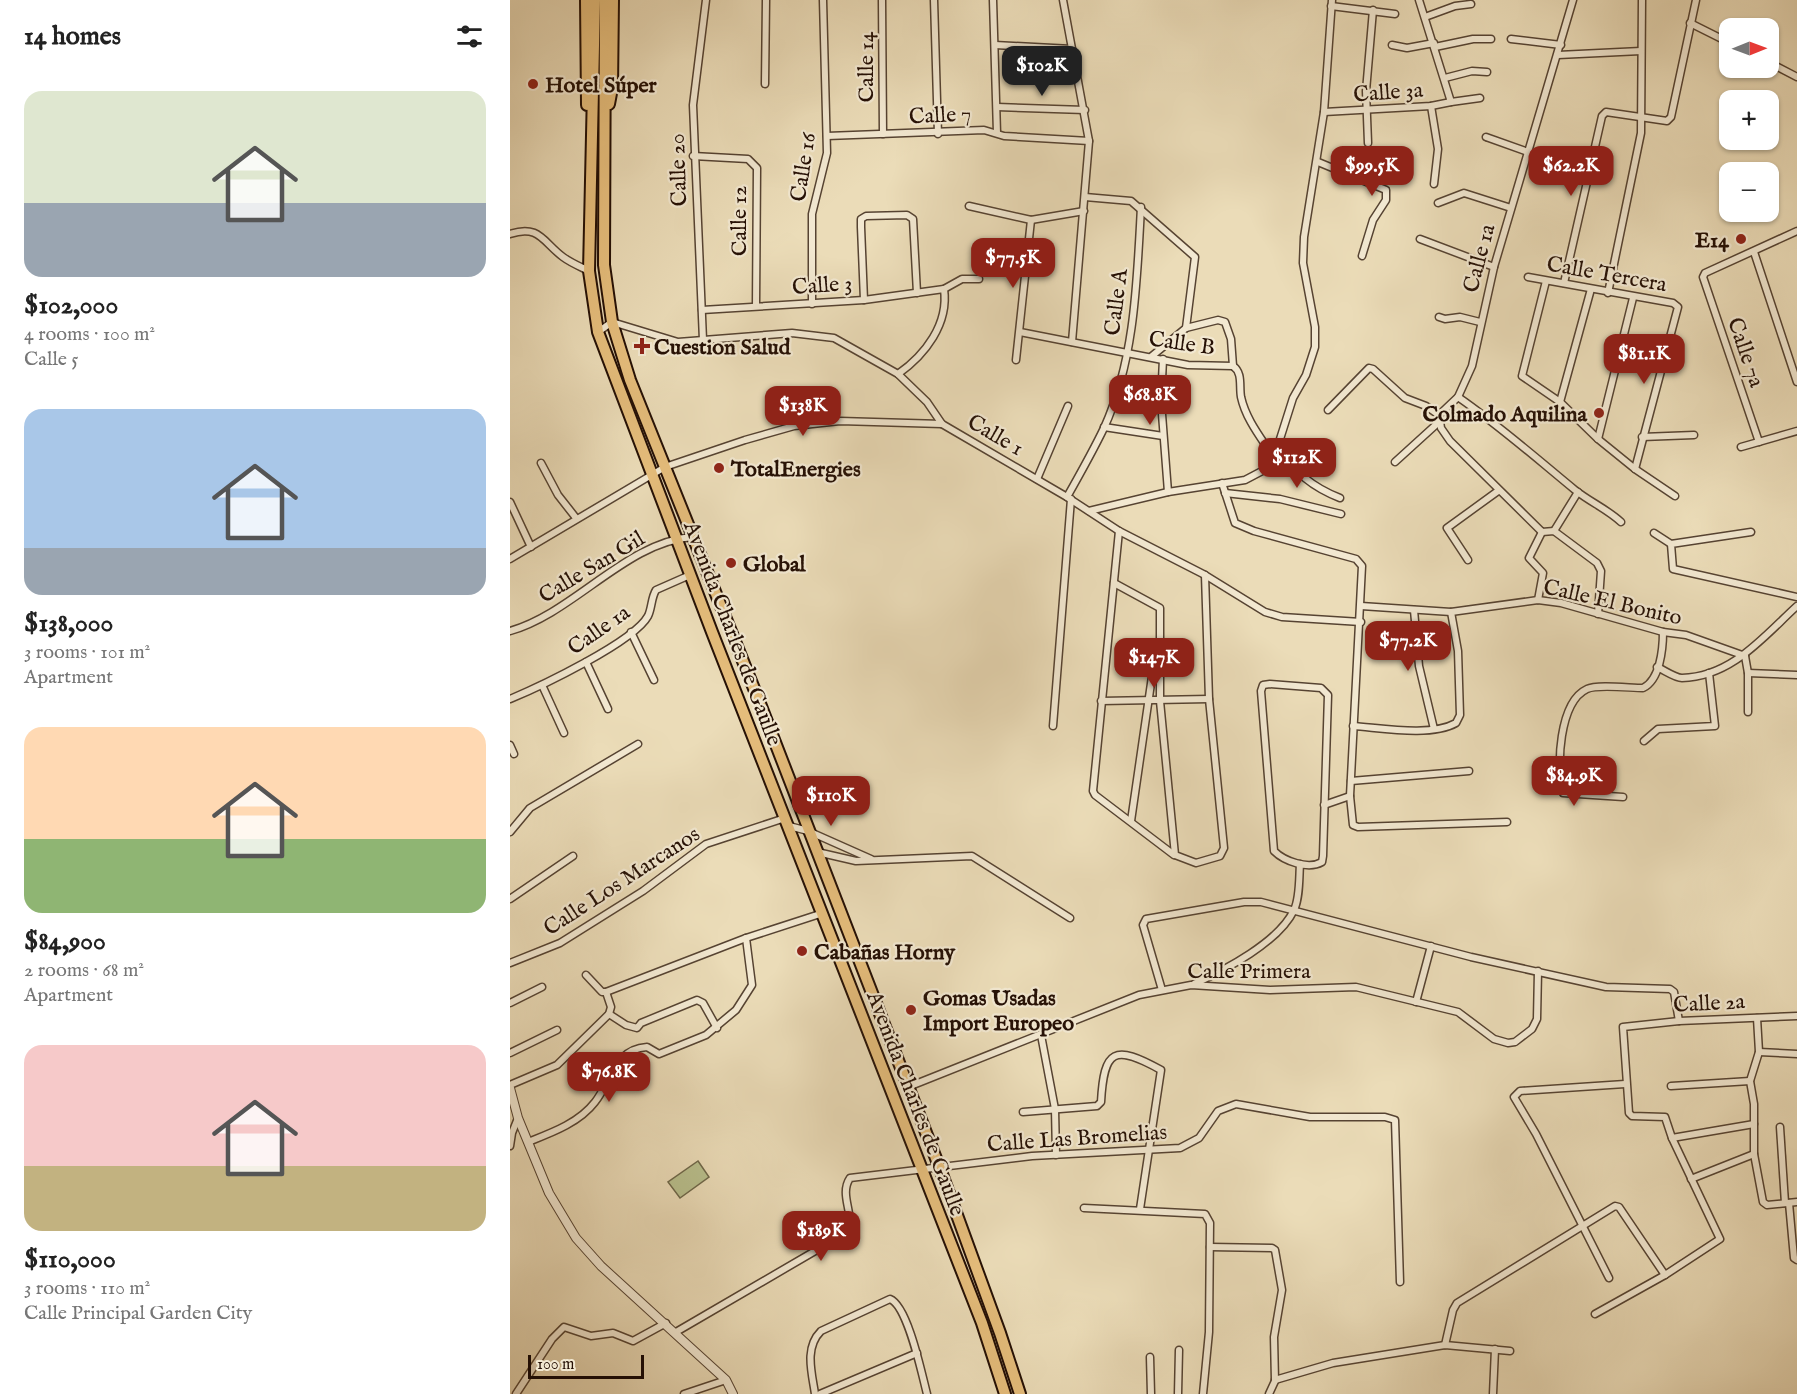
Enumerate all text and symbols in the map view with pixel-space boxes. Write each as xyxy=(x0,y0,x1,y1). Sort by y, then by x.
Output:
north arrow xyxy=(1719,18,1779,78)
map controls xyxy=(1719,18,1779,222)
text: 14 homes xyxy=(24,20,121,53)
icon: filters xyxy=(453,20,486,53)
street label: Calle 14 xyxy=(853,31,881,103)
pin: $102K xyxy=(1000,46,1084,97)
text: $102K xyxy=(1016,53,1068,78)
place label: Hotel Súper xyxy=(545,72,658,100)
marker: Hotel Súper xyxy=(526,77,540,91)
street label: Calle 3a xyxy=(1352,77,1424,109)
button: + xyxy=(1719,90,1779,150)
street label: Calle 7 xyxy=(908,100,972,132)
icon: home xyxy=(201,130,309,238)
street label: Calle 16 xyxy=(785,130,823,204)
street label: Calle 20 xyxy=(664,133,694,207)
pin: $99.5K xyxy=(1323,146,1421,197)
pin: $62.2K xyxy=(1522,146,1620,197)
text: $99.5K xyxy=(1345,153,1399,178)
text: $62.2K xyxy=(1542,153,1600,178)
button: − xyxy=(1719,162,1779,222)
street label: Calle 12 xyxy=(726,186,754,256)
street label: Calle 1a xyxy=(1457,221,1503,296)
place label: E14 xyxy=(1695,227,1730,255)
marker: E14 xyxy=(1734,232,1748,246)
pin: $77.5K xyxy=(964,238,1062,289)
text: $77.5K xyxy=(985,245,1041,270)
street label: Calle Tercera xyxy=(1544,251,1669,299)
street label: Calle A xyxy=(1099,266,1135,337)
street label: Calle 3 xyxy=(791,270,853,302)
text: $102,000 xyxy=(24,289,118,322)
street label: Calle 7a xyxy=(1720,314,1770,392)
text: 4 rooms · 100 m² xyxy=(24,322,155,347)
street label: Calle B xyxy=(1147,325,1217,362)
place label: Cuestion Salud xyxy=(654,334,792,362)
pin: $81.1K xyxy=(1595,334,1693,385)
marker: Cuestion Salud xyxy=(635,339,649,353)
text: $81.1K xyxy=(1618,341,1670,366)
text: Calle 5 xyxy=(24,347,79,372)
pin: $68.8K xyxy=(1101,375,1199,426)
text: $68.8K xyxy=(1123,382,1177,407)
pin: $138K xyxy=(761,386,845,437)
text: $138K xyxy=(779,393,827,418)
place label: Colmado Aquilina xyxy=(1422,401,1587,429)
marker: Colmado Aquilina xyxy=(1592,406,1606,420)
street label: Calle 1 xyxy=(962,409,1028,463)
pin: $112K xyxy=(1255,438,1339,489)
text: $112K xyxy=(1272,445,1322,470)
icon: home xyxy=(201,448,309,556)
place label: TotalEnergies xyxy=(730,456,861,484)
marker: TotalEnergies xyxy=(712,461,726,475)
street label: Avenida Charles de Gaulle xyxy=(676,517,788,750)
street label: Calle San Gil xyxy=(534,525,650,610)
place label: Global xyxy=(743,551,807,579)
marker: Global xyxy=(724,556,738,570)
street label: Calle El Bonito xyxy=(1541,573,1685,633)
street label: Calle 1a xyxy=(563,599,636,662)
text: $138,000 xyxy=(24,607,113,640)
pin: $77.2K xyxy=(1359,621,1457,672)
text: $77.2K xyxy=(1379,628,1437,653)
pin: $147K xyxy=(1112,638,1196,689)
text: 3 rooms · 101 m² xyxy=(24,640,150,665)
text: $147K xyxy=(1128,645,1180,670)
text: Apartment xyxy=(24,665,113,690)
pin: $84.9K xyxy=(1525,756,1623,807)
text: $84.9K xyxy=(1546,763,1602,788)
icon: home xyxy=(201,766,309,874)
pin: $110K xyxy=(789,776,873,827)
text: $110K xyxy=(806,783,856,808)
street label: Calle Los Marcanos xyxy=(539,821,706,943)
text: $84,900 xyxy=(24,925,106,958)
place label: Cabañas Horny xyxy=(814,939,956,967)
marker: Cabañas Horny xyxy=(795,944,809,958)
text: 2 rooms · 68 m² xyxy=(24,958,144,983)
street label: Calle Primera xyxy=(1187,958,1311,986)
text: Apartment xyxy=(24,983,113,1008)
place label: Gomas Usadas Import Europeo xyxy=(923,985,1074,1038)
street label: Avenida Charles de Gaulle xyxy=(859,987,971,1220)
street label: Calle 2a xyxy=(1672,988,1746,1020)
marker: Gomas Usadas Import Europeo xyxy=(904,1003,918,1017)
pin: $76.8K xyxy=(560,1052,658,1103)
text: $76.8K xyxy=(581,1059,637,1084)
icon: home xyxy=(201,1084,309,1192)
street label: Calle Las Bromelias xyxy=(986,1119,1168,1159)
pin: $189K xyxy=(779,1211,863,1262)
text: $189K xyxy=(796,1218,846,1243)
text: $110,000 xyxy=(24,1243,116,1276)
text: 3 rooms · 110 m² xyxy=(24,1276,150,1301)
text: Calle Principal Garden City xyxy=(24,1301,252,1326)
scale bar xyxy=(528,1352,644,1380)
text: 100 m xyxy=(537,1355,574,1375)

